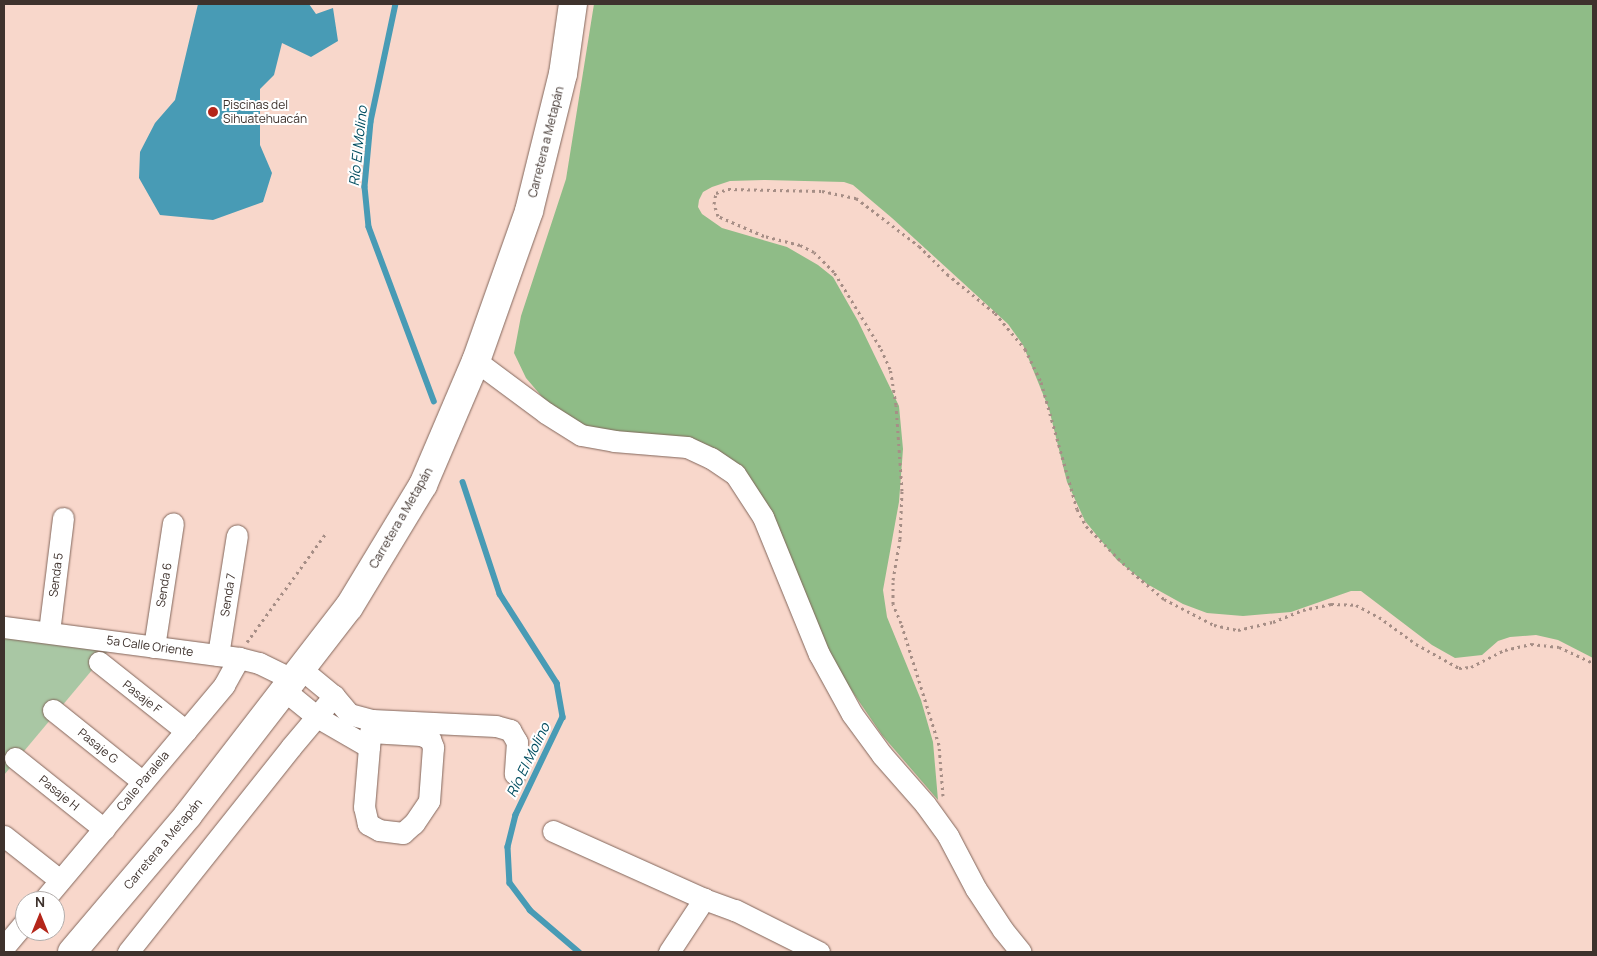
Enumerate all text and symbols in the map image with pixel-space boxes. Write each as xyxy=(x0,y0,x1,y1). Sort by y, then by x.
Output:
street label: Carretera a Metapán xyxy=(525,85,567,199)
place label: Piscinas del Sihuatehuacán xyxy=(223,98,307,126)
water label: Río El Molino xyxy=(345,105,371,187)
marker: Piscinas del Sihuatehuacán xyxy=(207,106,219,118)
street label: Carretera a Metapán xyxy=(366,465,436,571)
street label: Senda 5 xyxy=(46,552,66,598)
street label: Senda 6 xyxy=(153,562,175,608)
street label: Senda 7 xyxy=(217,572,239,618)
street label: 5a Calle Oriente xyxy=(106,633,194,659)
street label: Pasaje F xyxy=(120,677,164,717)
water label: Río El Molino xyxy=(503,720,553,800)
street label: Pasaje G xyxy=(75,725,121,767)
street label: Calle Paralela xyxy=(114,748,172,814)
street label: Pasaje H xyxy=(36,773,82,813)
street label: Carretera a Metapán xyxy=(121,796,205,892)
north arrow xyxy=(15,891,65,941)
text: N xyxy=(35,892,45,911)

